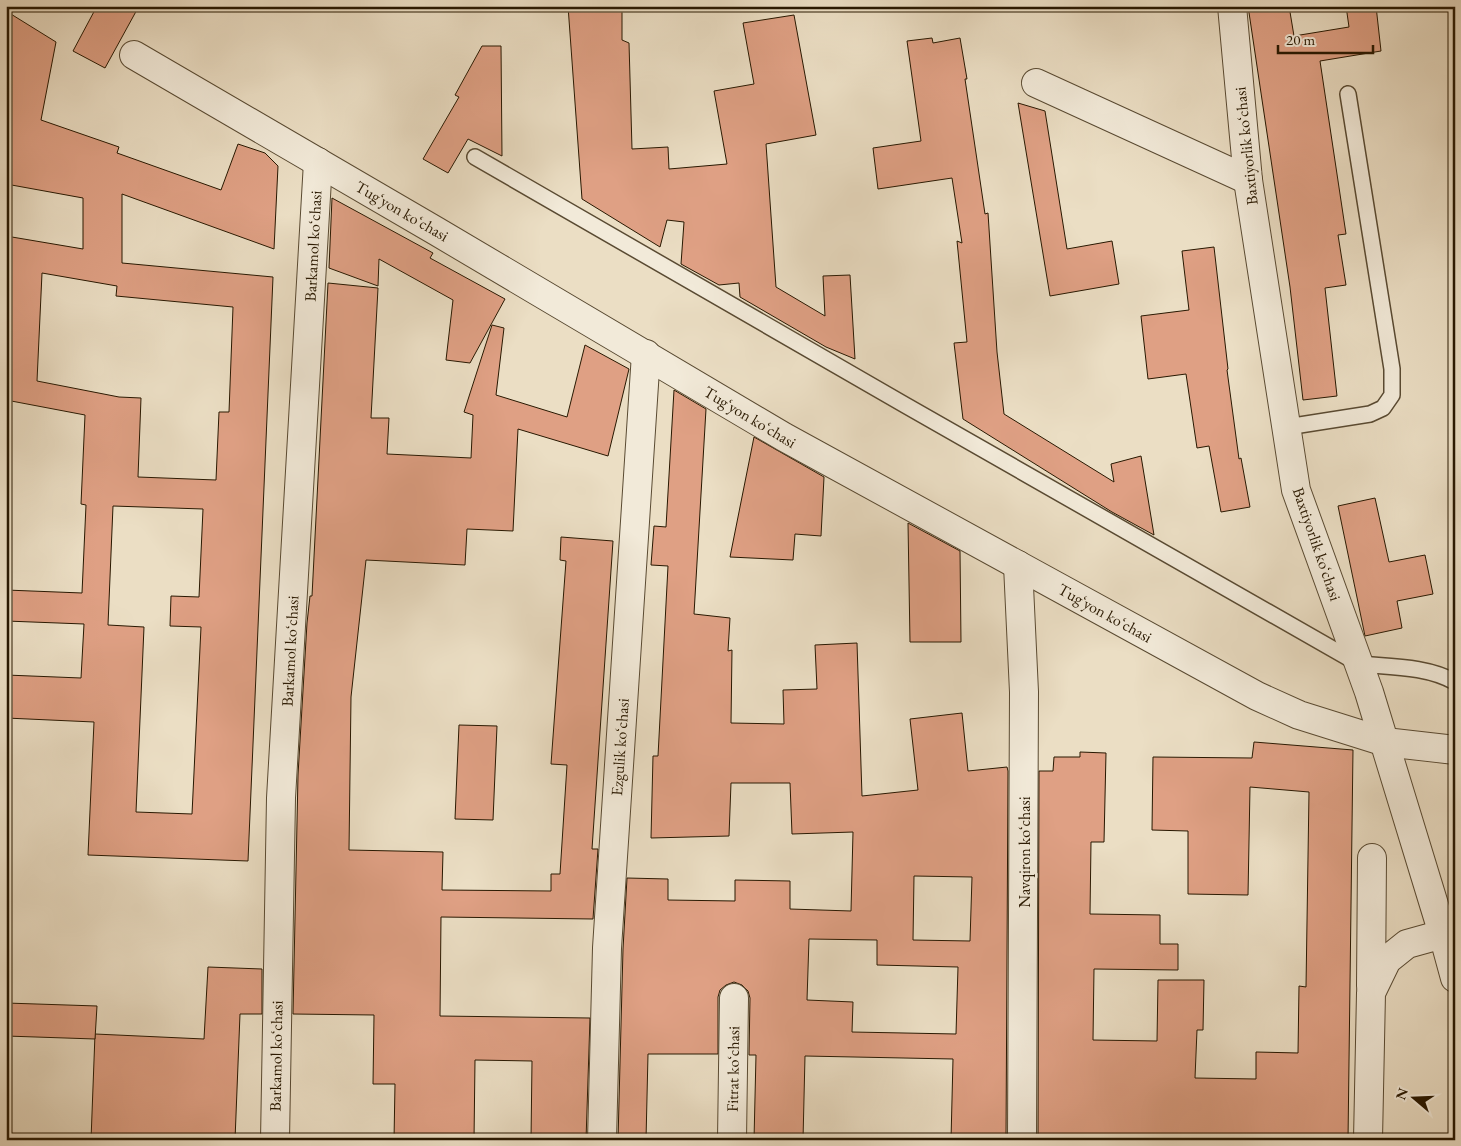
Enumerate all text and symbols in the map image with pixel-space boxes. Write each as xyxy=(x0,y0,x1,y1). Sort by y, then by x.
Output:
scale bar xyxy=(1278,22,1374,54)
text: 20 m xyxy=(1286,30,1315,49)
street label: Baxtiyorlik koʻchasi xyxy=(1229,86,1263,206)
street label: Tugʻyon koʻchasi xyxy=(352,176,452,246)
street label: Barkamol koʻchasi xyxy=(300,190,326,302)
street label: Tugʻyon koʻchasi xyxy=(700,381,800,453)
street label: Baxtiyorlik koʻchasi xyxy=(1288,484,1346,604)
street label: Tugʻyon koʻchasi xyxy=(1054,579,1156,648)
street label: Barkamol koʻchasi xyxy=(277,595,303,707)
street label: Ezgulik koʻchasi xyxy=(606,697,634,796)
street label: Navqiron koʻchasi xyxy=(1014,796,1035,908)
street label: Barkamol koʻchasi xyxy=(265,1000,287,1112)
street label: Fitrat koʻchasi xyxy=(722,1026,744,1112)
north arrow xyxy=(1388,1074,1438,1124)
text: N xyxy=(1391,1085,1412,1102)

